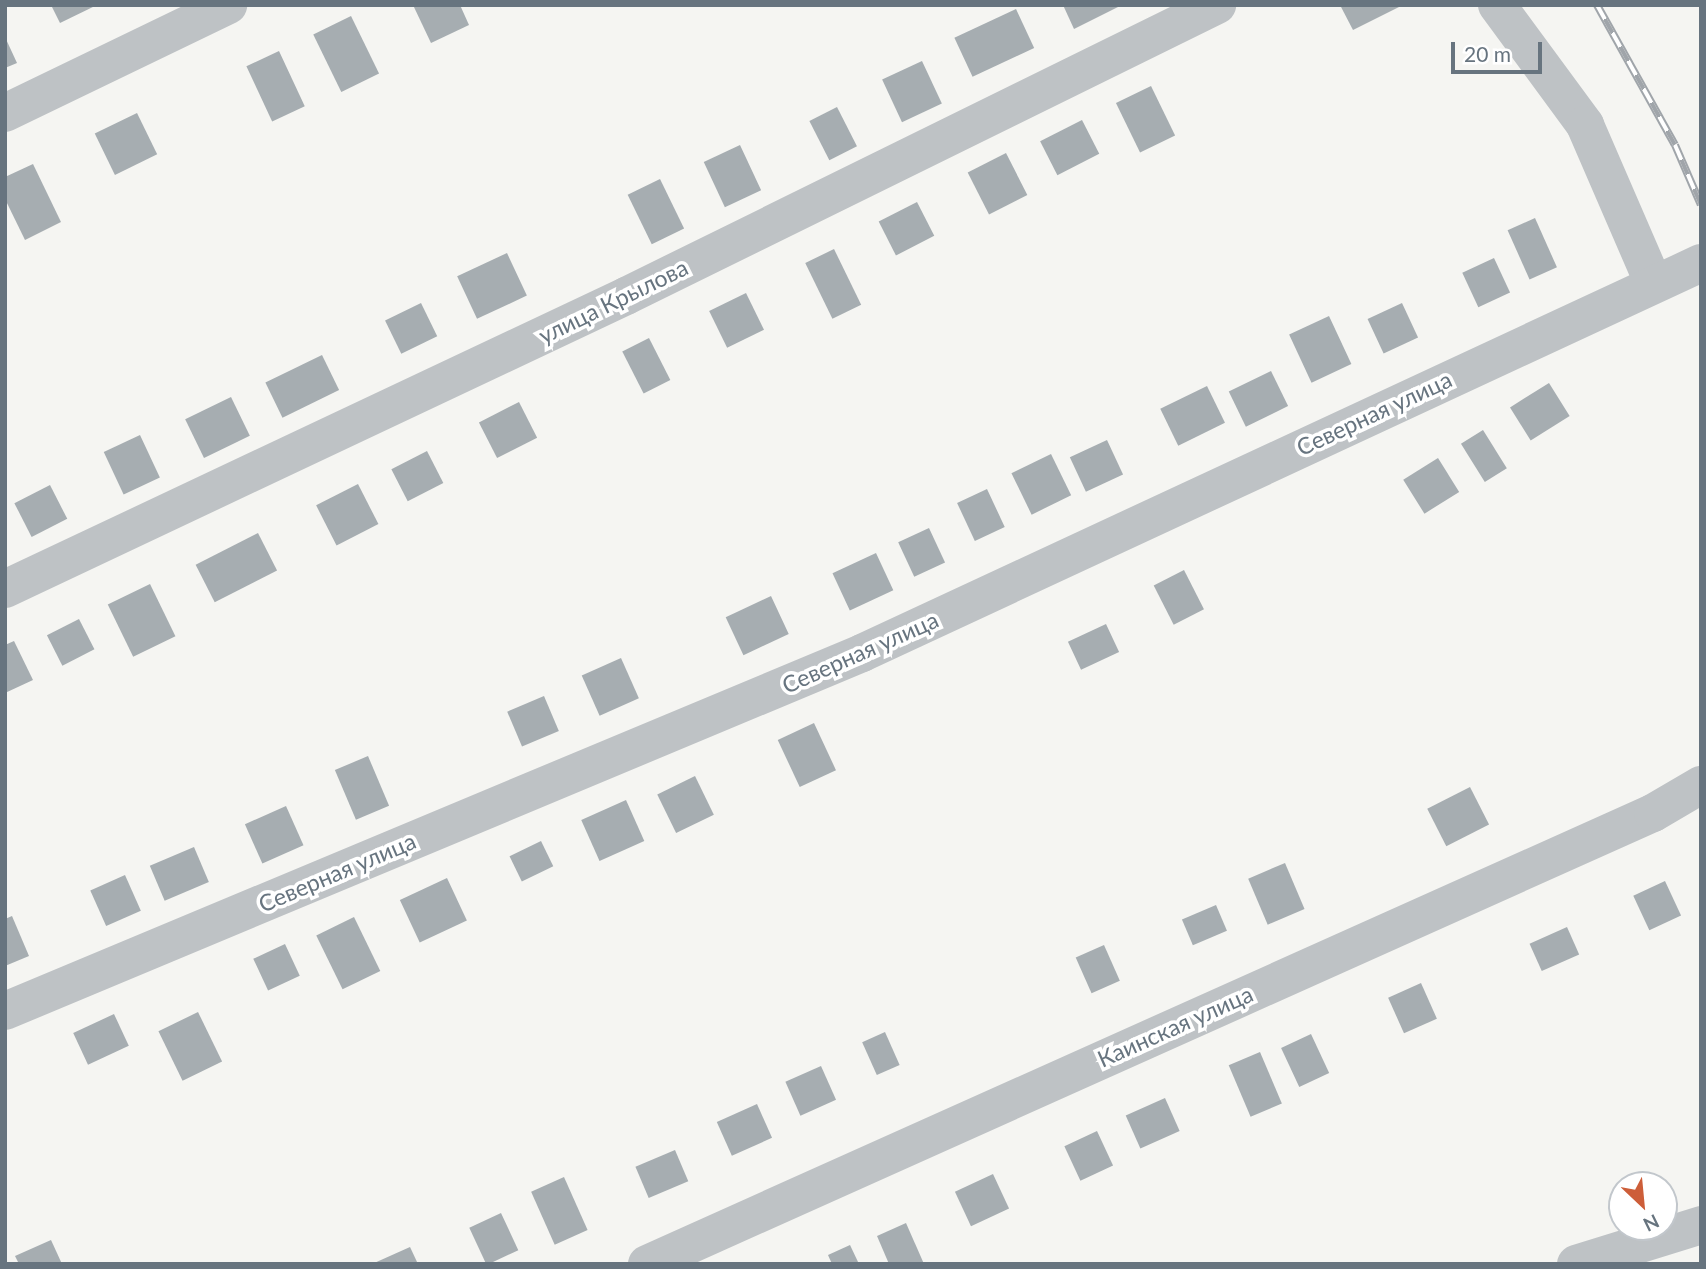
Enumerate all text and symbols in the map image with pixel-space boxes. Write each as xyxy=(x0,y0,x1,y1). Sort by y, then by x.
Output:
scale bar xyxy=(1454,28,1545,72)
text: 20 m xyxy=(1464,41,1511,66)
street label: улица Крылова xyxy=(534,253,692,349)
street label: Северная улица xyxy=(1292,365,1456,461)
street label: Северная улица xyxy=(778,605,942,699)
street label: Северная улица xyxy=(254,826,420,918)
street label: Каинская улица xyxy=(1093,979,1257,1073)
north arrow xyxy=(1608,1171,1678,1241)
text: N xyxy=(1640,1210,1663,1237)

